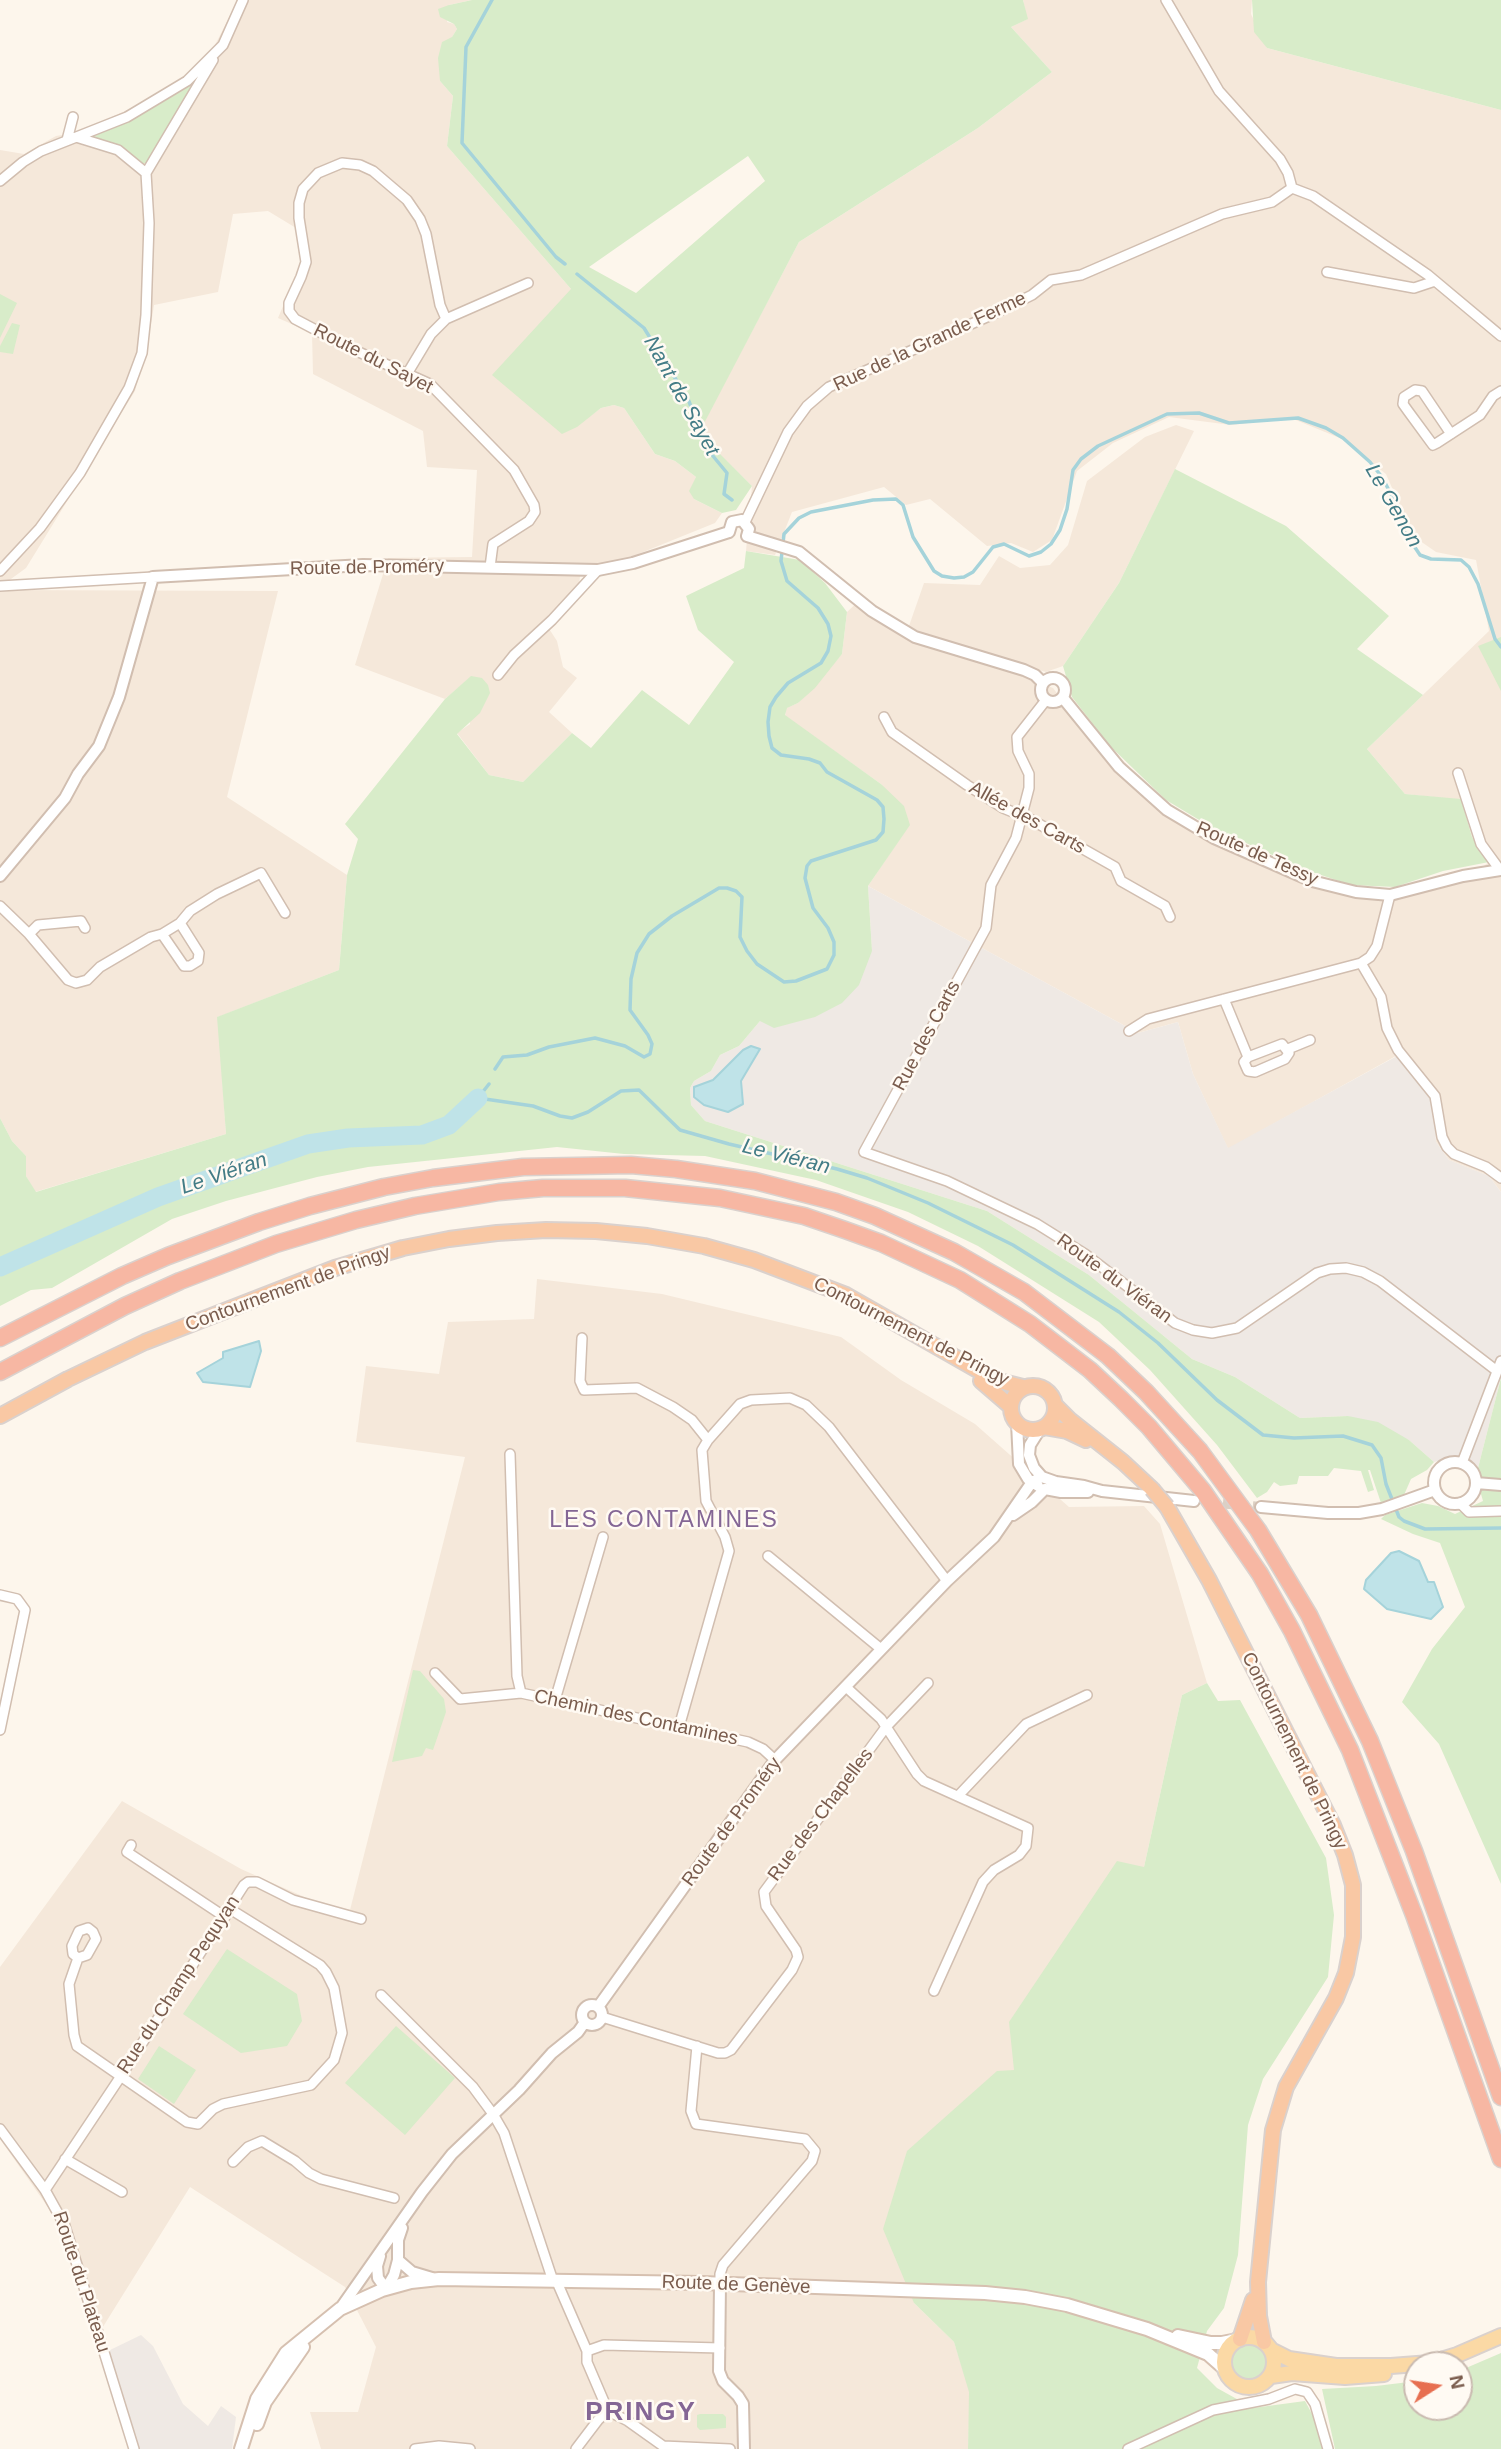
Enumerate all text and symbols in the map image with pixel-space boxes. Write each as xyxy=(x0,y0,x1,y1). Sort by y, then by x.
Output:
street label: Rue de la Grande Ferme xyxy=(830,287,1030,397)
street label: Route du Sayet xyxy=(309,319,437,399)
water label: Nant de Sayet xyxy=(638,332,724,460)
water label: Le Genon xyxy=(1359,460,1427,552)
street label: Route de Proméry xyxy=(290,555,444,581)
street label: Allée des Carts xyxy=(965,777,1089,859)
street label: Route de Tessy xyxy=(1193,817,1321,891)
street label: Rue des Carts xyxy=(888,977,966,1095)
water label: Le Viéran xyxy=(740,1134,832,1180)
water label: Le Viéran xyxy=(178,1148,270,1200)
street label: Route du Viéran xyxy=(1052,1230,1176,1328)
street label: Contournement de Pringy xyxy=(182,1241,394,1337)
street label: Contournement de Pringy xyxy=(809,1273,1013,1391)
district label: LES CONTAMINES xyxy=(551,1507,777,1535)
street label: Contournement de Pringy xyxy=(1236,1649,1352,1853)
street label: Chemin des Contamines xyxy=(532,1685,740,1751)
street label: Rue des Chapelles xyxy=(764,1744,878,1886)
street label: Route de Proméry xyxy=(677,1753,787,1891)
street label: Rue du Champ Pequyan xyxy=(113,1892,245,2078)
street label: Route du Plateau xyxy=(47,2209,115,2355)
street label: Route de Genève xyxy=(661,2271,811,2299)
north arrow xyxy=(1403,2351,1473,2421)
text: N xyxy=(1445,2373,1469,2391)
district label: PRINGY xyxy=(586,2397,696,2429)

